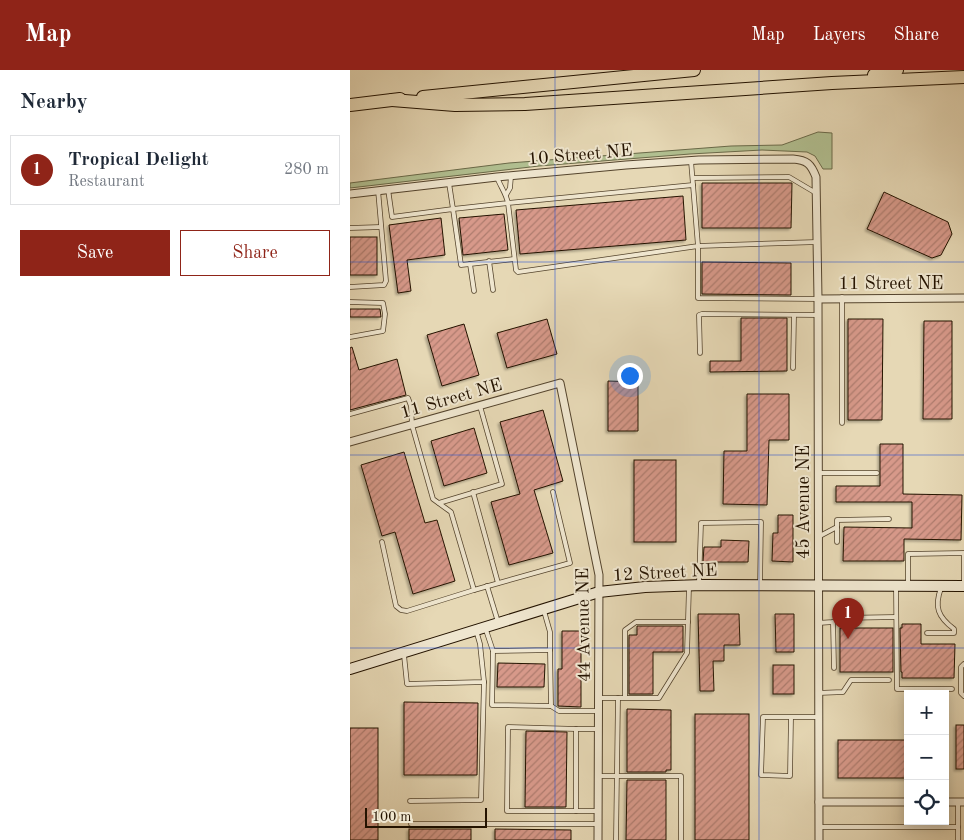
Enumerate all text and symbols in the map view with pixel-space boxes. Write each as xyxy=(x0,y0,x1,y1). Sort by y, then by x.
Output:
text: Map xyxy=(25,23,72,47)
text: Map xyxy=(751,26,785,44)
text: Layers xyxy=(813,26,865,44)
text: Share xyxy=(893,26,939,44)
text: Nearby xyxy=(20,92,88,113)
street label: 10 Street NE xyxy=(527,141,633,169)
text: Tropical Delight xyxy=(68,151,209,170)
text: 1 xyxy=(32,162,42,178)
text: 280 m xyxy=(284,162,329,178)
text: Restaurant xyxy=(68,174,145,190)
button: Save xyxy=(20,230,170,276)
button: Share xyxy=(180,230,330,276)
street label: 11 Street NE xyxy=(839,275,943,293)
your location xyxy=(617,363,643,389)
street label: 11 Street NE xyxy=(398,376,504,422)
street label: 45 Avenue NE xyxy=(795,445,813,559)
street label: 12 Street NE xyxy=(612,561,718,585)
street label: 44 Avenue NE xyxy=(574,568,594,682)
pin: 1 xyxy=(832,598,864,639)
map controls xyxy=(904,690,949,825)
button: + xyxy=(904,690,949,735)
button: − xyxy=(904,735,949,780)
button: locate xyxy=(904,780,949,825)
scale bar xyxy=(365,805,488,828)
text: 100 m xyxy=(372,810,411,824)

